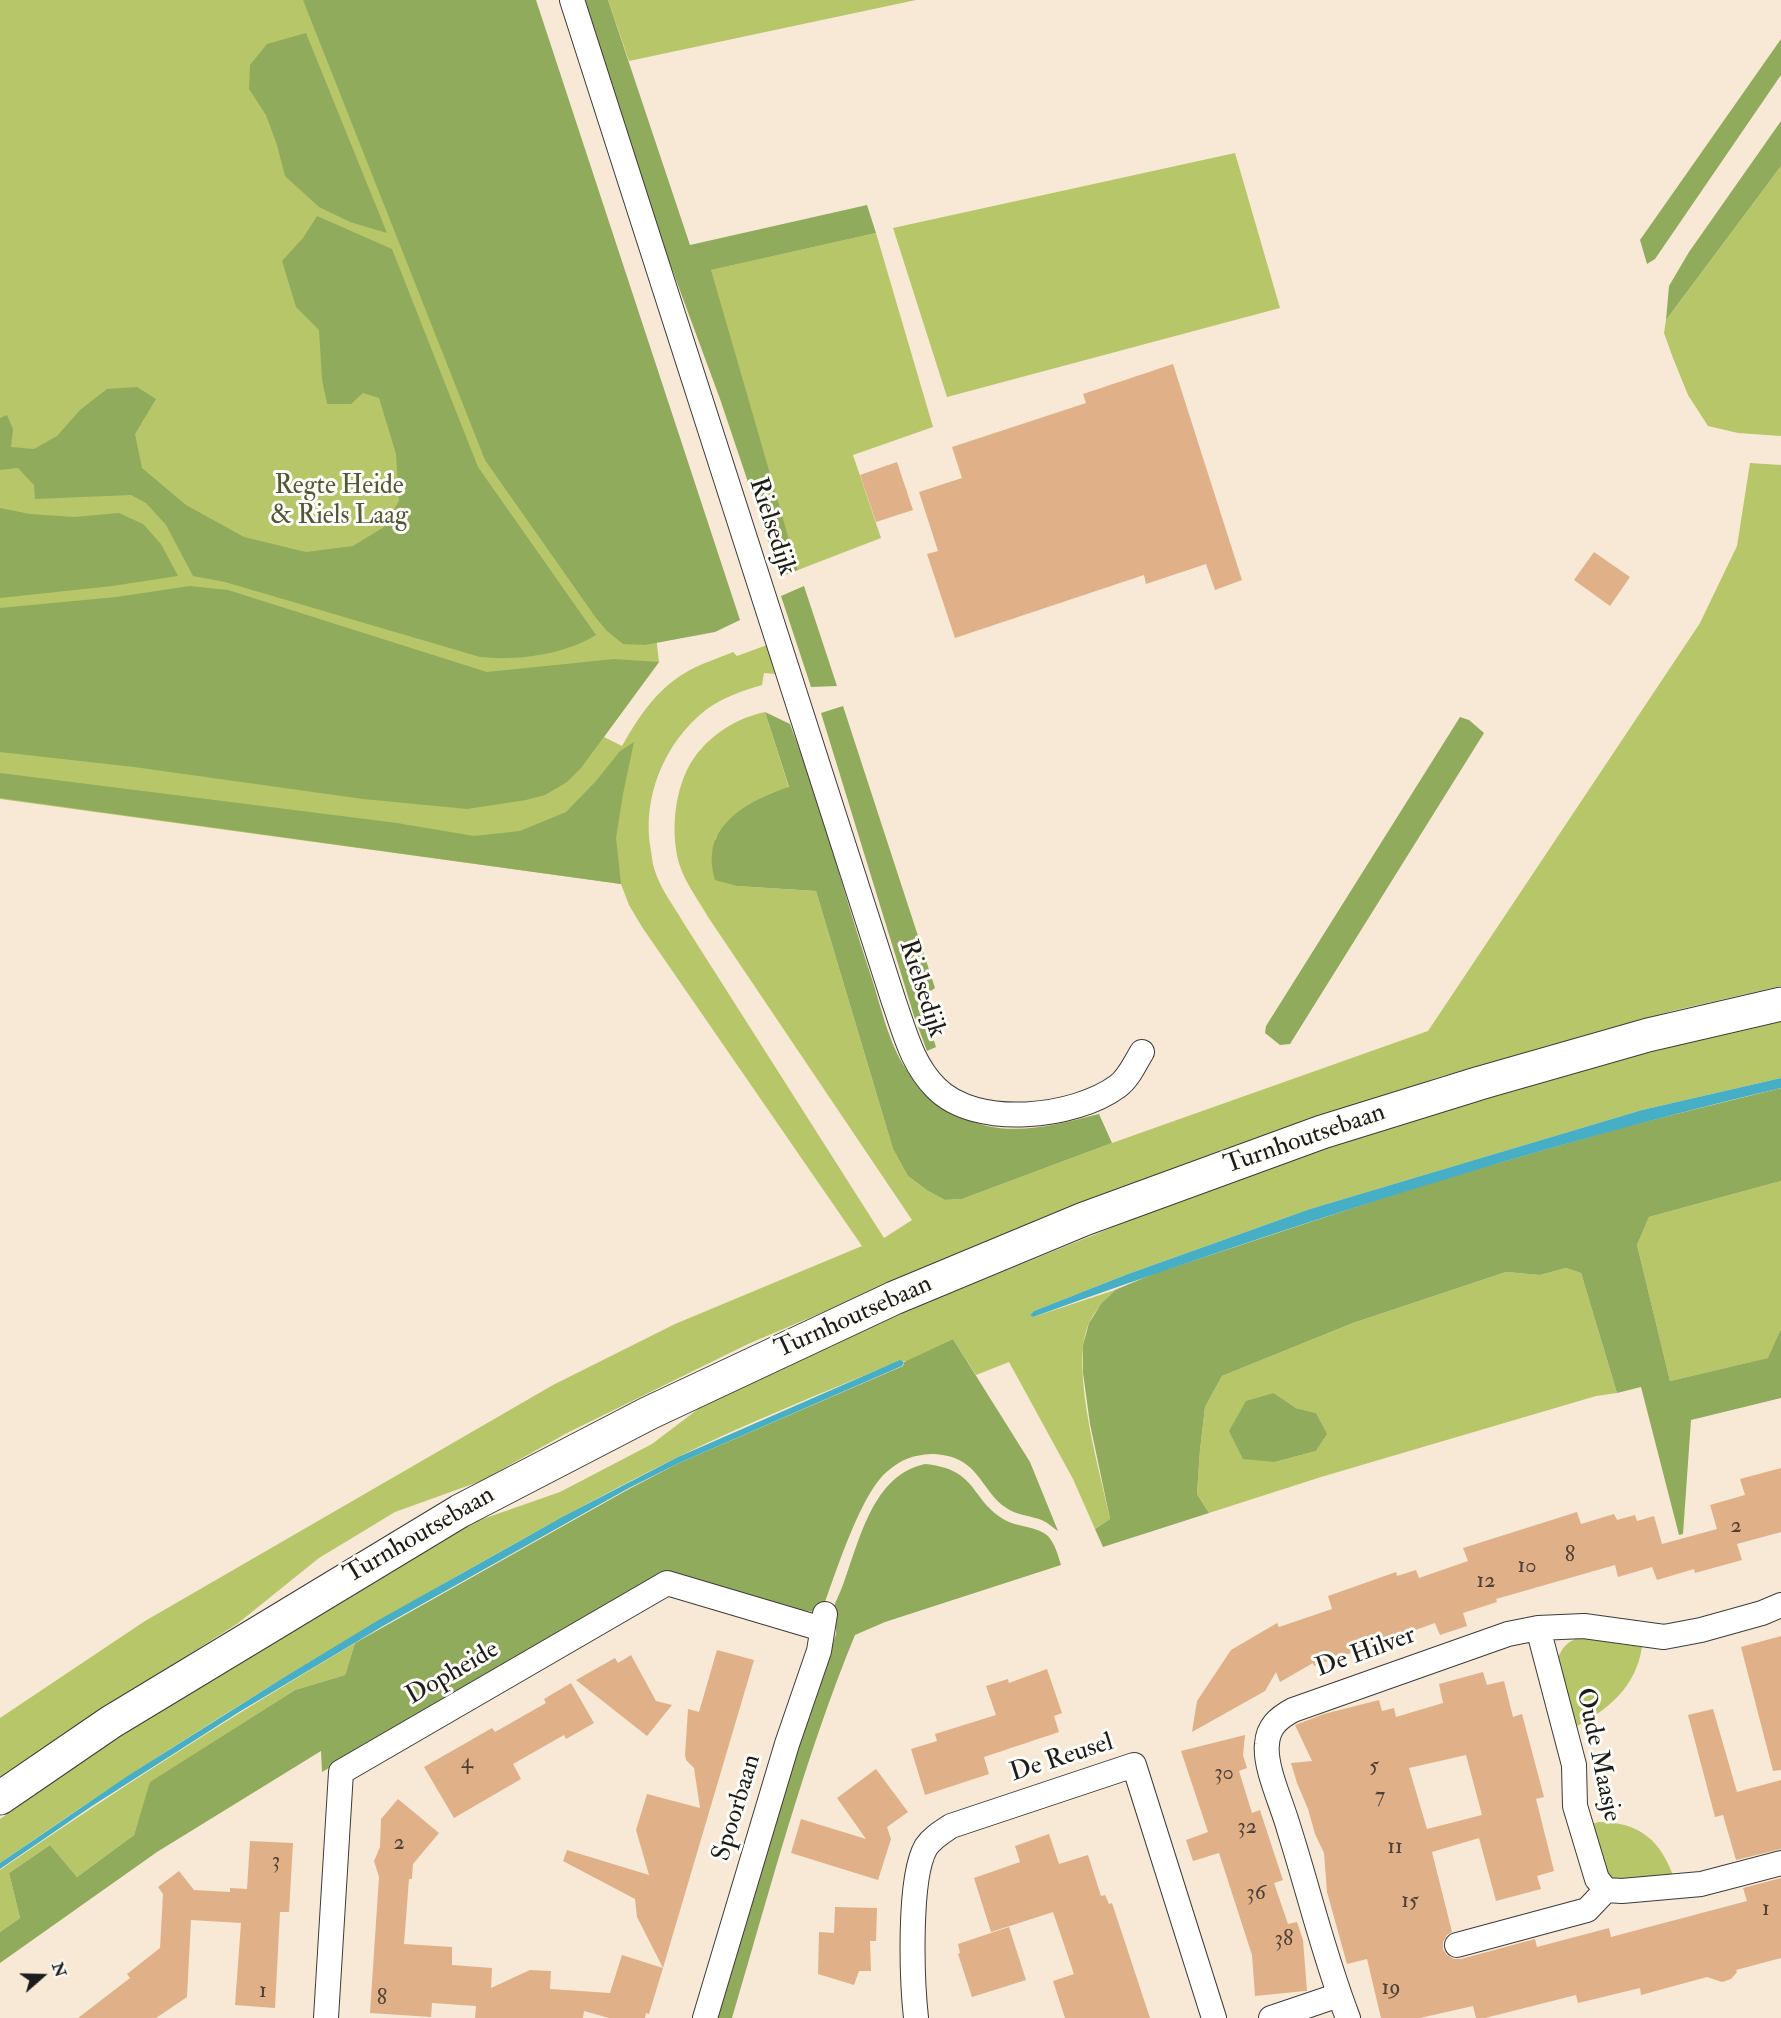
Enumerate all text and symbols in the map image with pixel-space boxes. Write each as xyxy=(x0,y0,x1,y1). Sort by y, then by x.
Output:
park label: Regte Heide & Riels Laag xyxy=(270,471,408,532)
street label: Rielsedijk xyxy=(741,474,801,580)
street label: Rielsedijk xyxy=(891,936,951,1042)
street label: Turnhoutsebaan xyxy=(1220,1098,1390,1182)
street label: Turnhoutsebaan xyxy=(771,1269,937,1367)
street label: Turnhoutsebaan xyxy=(339,1480,501,1592)
house number: 2 xyxy=(1730,1514,1742,1540)
house number: 8 xyxy=(1565,1543,1575,1569)
house number: 10 xyxy=(1517,1554,1537,1580)
house number: 12 xyxy=(1476,1569,1496,1595)
street label: De Hilver xyxy=(1312,1621,1420,1685)
street label: Dopheide xyxy=(401,1635,505,1713)
street label: Oude Maasje xyxy=(1568,1685,1626,1825)
street label: De Reusel xyxy=(1006,1728,1118,1790)
house number: 4 xyxy=(461,1750,473,1776)
street label: Spoorbaan xyxy=(707,1751,769,1865)
house number: 5 xyxy=(1369,1754,1379,1780)
house number: 30 xyxy=(1214,1761,1234,1787)
house number: 7 xyxy=(1375,1784,1385,1810)
house number: 32 xyxy=(1237,1815,1257,1841)
house number: 2 xyxy=(393,1831,405,1857)
house number: 11 xyxy=(1387,1835,1403,1861)
house number: 3 xyxy=(272,1849,280,1875)
house number: 36 xyxy=(1246,1881,1266,1907)
house number: 15 xyxy=(1401,1889,1419,1915)
house number: 1 xyxy=(1762,1897,1770,1923)
house number: 38 xyxy=(1275,1927,1293,1953)
north arrow xyxy=(12,1946,72,2006)
text: N xyxy=(47,1960,71,1980)
house number: 19 xyxy=(1381,1976,1401,2002)
house number: 1 xyxy=(259,1979,267,2005)
house number: 8 xyxy=(377,1986,387,2012)

